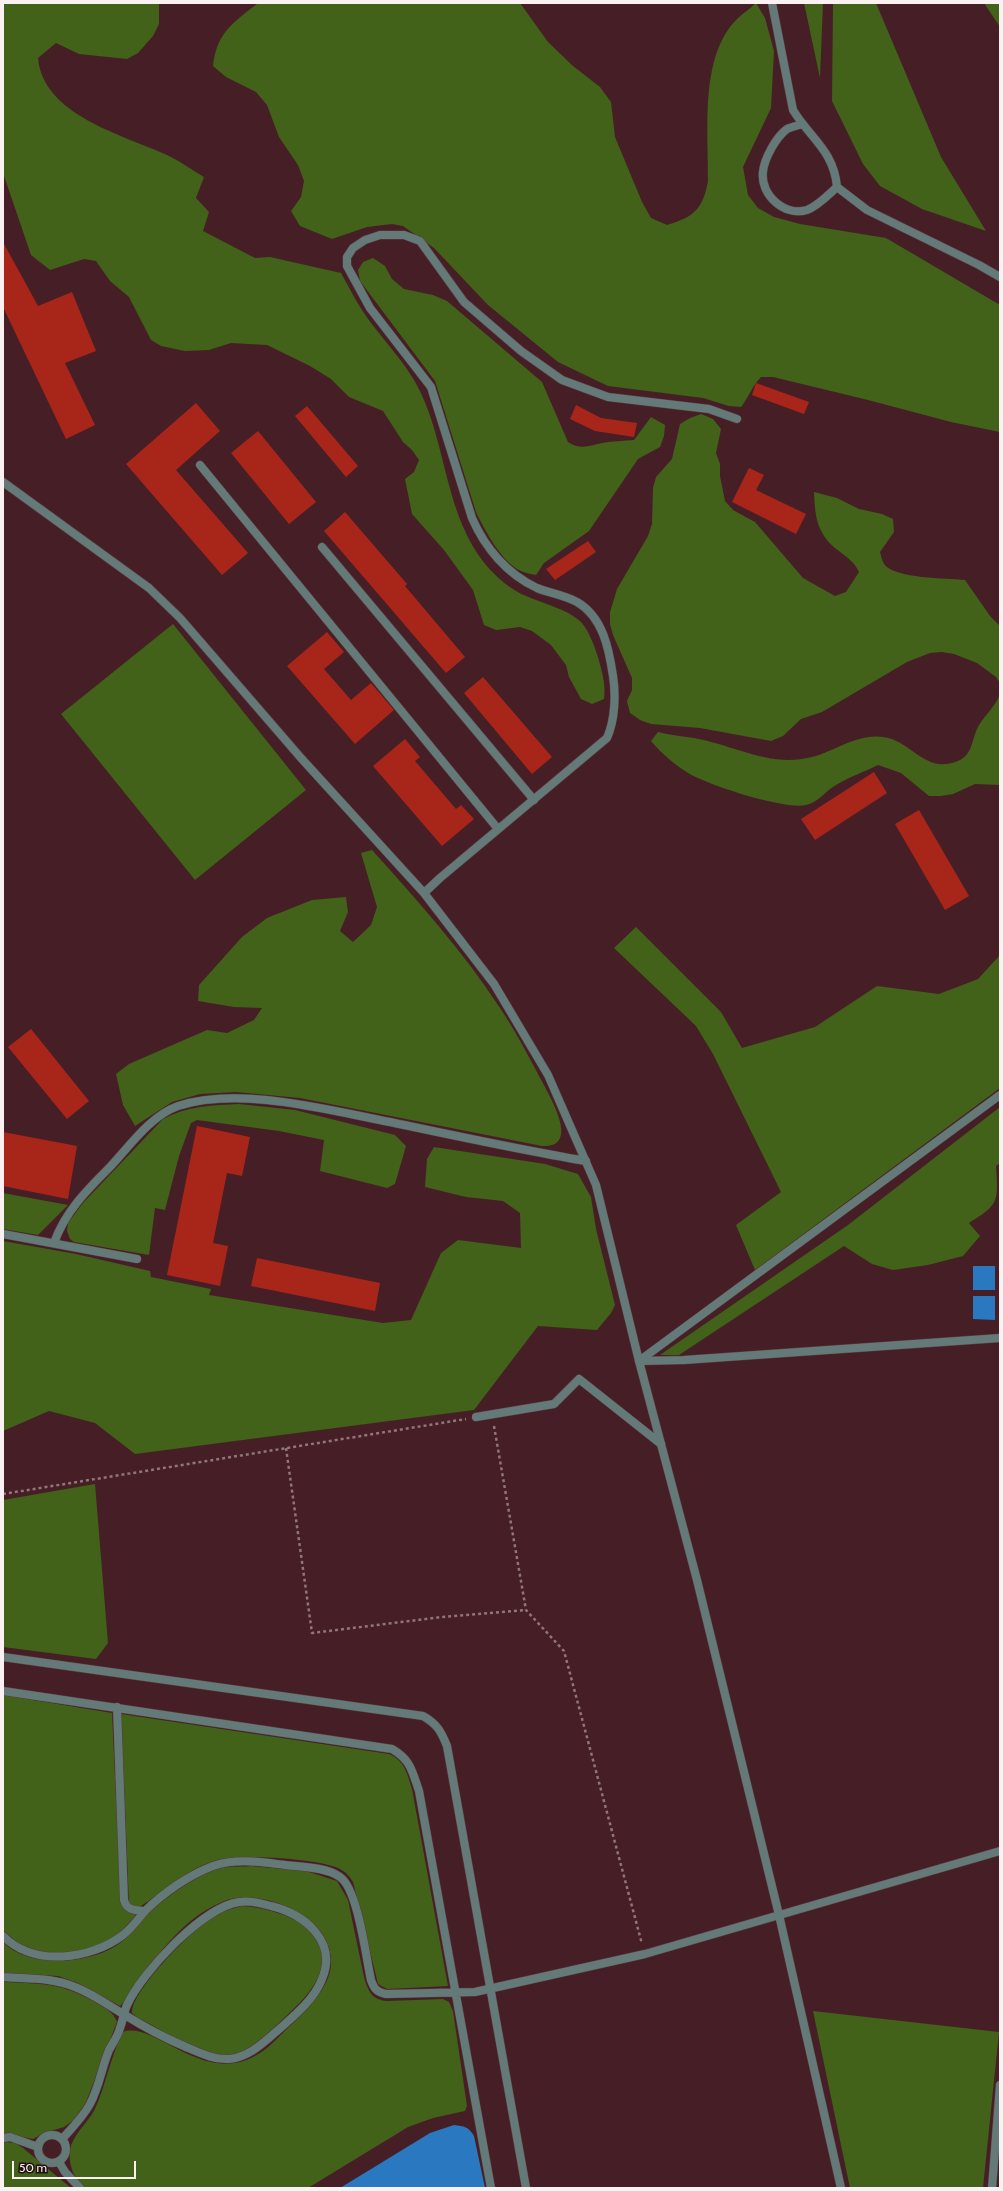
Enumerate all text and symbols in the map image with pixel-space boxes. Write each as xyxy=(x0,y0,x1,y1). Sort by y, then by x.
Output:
scale bar xyxy=(14,2153,138,2179)
text: 50 m xyxy=(19,2160,47,2175)

